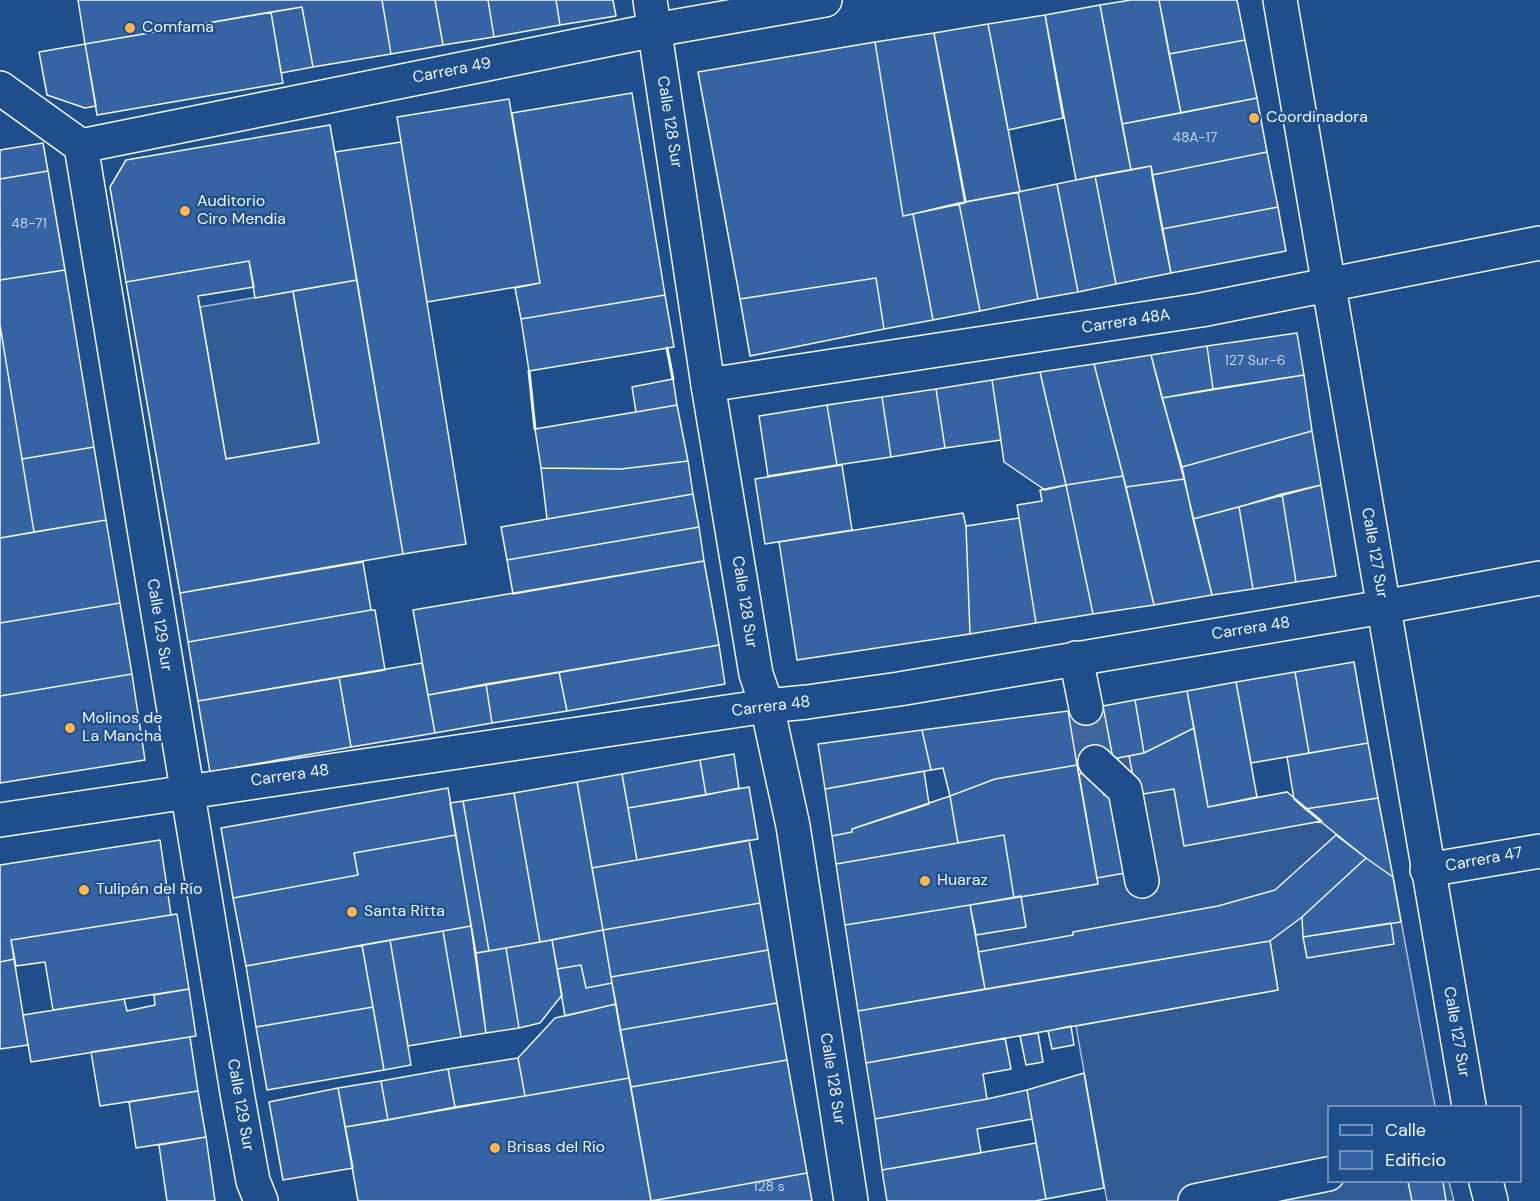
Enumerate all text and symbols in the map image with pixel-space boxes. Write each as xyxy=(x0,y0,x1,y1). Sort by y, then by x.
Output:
place label: Comfama xyxy=(142,18,214,38)
marker: Comfama xyxy=(123,21,137,35)
street label: Carrera 49 xyxy=(411,54,493,88)
street label: Calle 128 Sur xyxy=(652,75,686,169)
place label: Coordinadora xyxy=(1266,108,1368,128)
marker: Coordinadora xyxy=(1247,111,1261,125)
house number: 48A-17 xyxy=(1173,130,1217,146)
place label: Auditorio Ciro Mendia xyxy=(197,192,286,230)
marker: Auditorio Ciro Mendia xyxy=(178,204,192,218)
house number: 48-71 xyxy=(11,216,47,232)
street label: Carrera 48A xyxy=(1080,306,1172,338)
house number: 127 Sur-6 xyxy=(1224,353,1286,369)
street label: Calle 127 Sur xyxy=(1357,506,1391,600)
street label: Calle 128 Sur xyxy=(727,555,761,649)
street label: Calle 129 Sur xyxy=(142,577,176,673)
street label: Carrera 48 xyxy=(1210,613,1292,645)
street label: Carrera 48 xyxy=(731,693,811,721)
place label: Molinos de La Mancha xyxy=(82,709,162,747)
marker: Molinos de La Mancha xyxy=(63,721,77,735)
street label: Carrera 48 xyxy=(249,761,331,791)
street label: Carrera 47 xyxy=(1444,844,1524,876)
place label: Huaraz xyxy=(937,871,988,891)
marker: Huaraz xyxy=(918,874,932,888)
place label: Tulipán del Río xyxy=(96,880,202,900)
marker: Tulipán del Río xyxy=(77,883,91,897)
place label: Santa Ritta xyxy=(364,902,445,922)
marker: Santa Ritta xyxy=(345,905,359,919)
street label: Calle 127 Sur xyxy=(1439,985,1473,1079)
street label: Calle 128 Sur xyxy=(815,1032,849,1126)
street label: Calle 129 Sur xyxy=(222,1057,258,1153)
legend xyxy=(1327,1105,1522,1183)
text: Calle xyxy=(1385,1118,1426,1142)
place label: Brisas del Río xyxy=(507,1138,605,1158)
marker: Brisas del Río xyxy=(488,1141,502,1155)
text: Edificio xyxy=(1385,1148,1446,1172)
house number: 128 s xyxy=(753,1179,785,1195)

